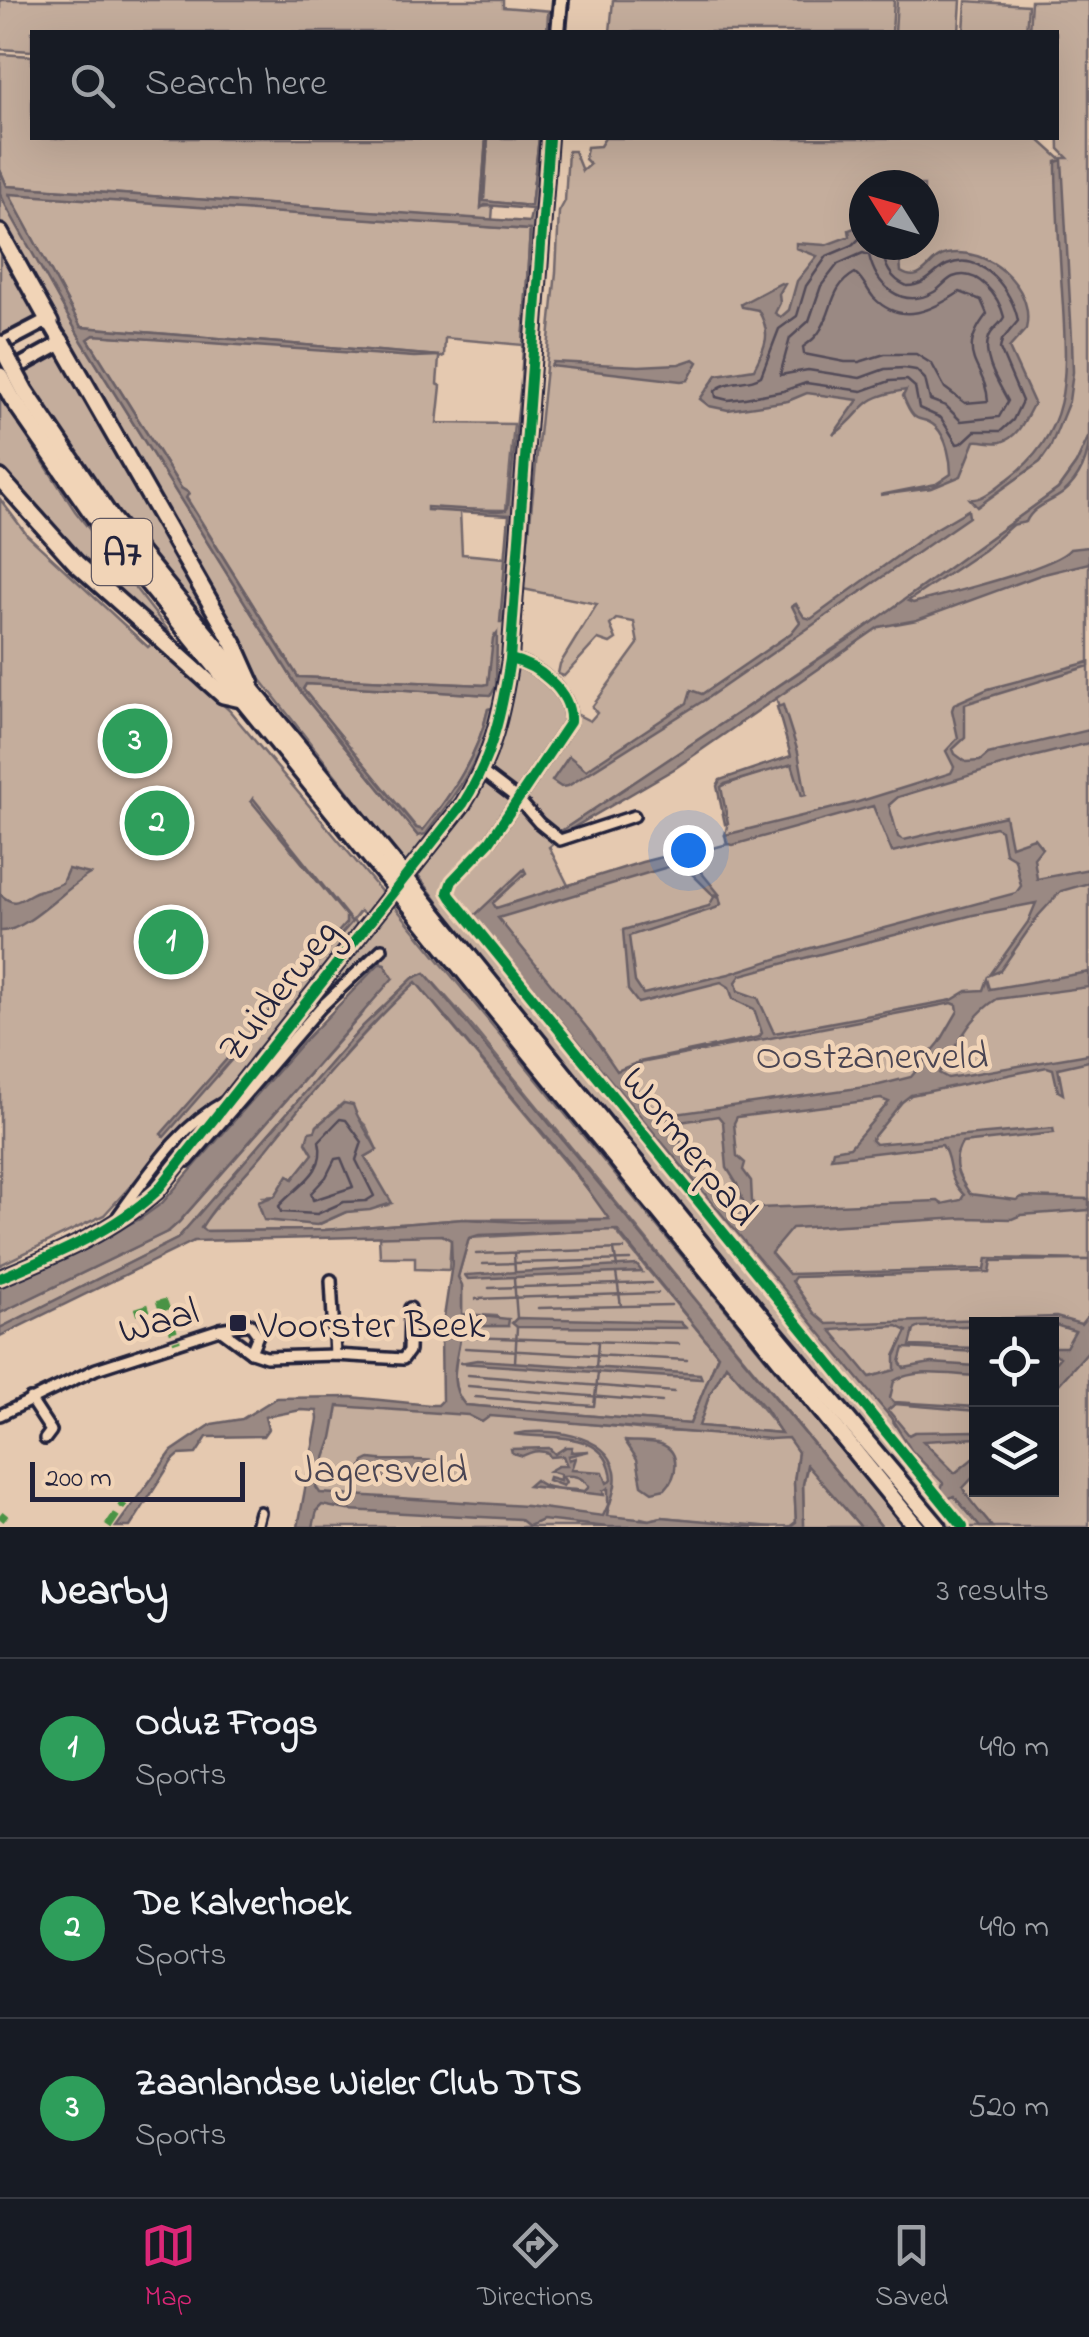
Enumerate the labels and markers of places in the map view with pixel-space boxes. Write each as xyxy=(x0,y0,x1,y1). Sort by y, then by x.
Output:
pin: 3 xyxy=(102,704,168,778)
pin: 2 xyxy=(124,786,190,860)
pin: 1 xyxy=(138,904,204,980)
place label: Voorster Beek xyxy=(257,1298,486,1357)
marker: Voorster Beek xyxy=(227,1312,249,1334)

